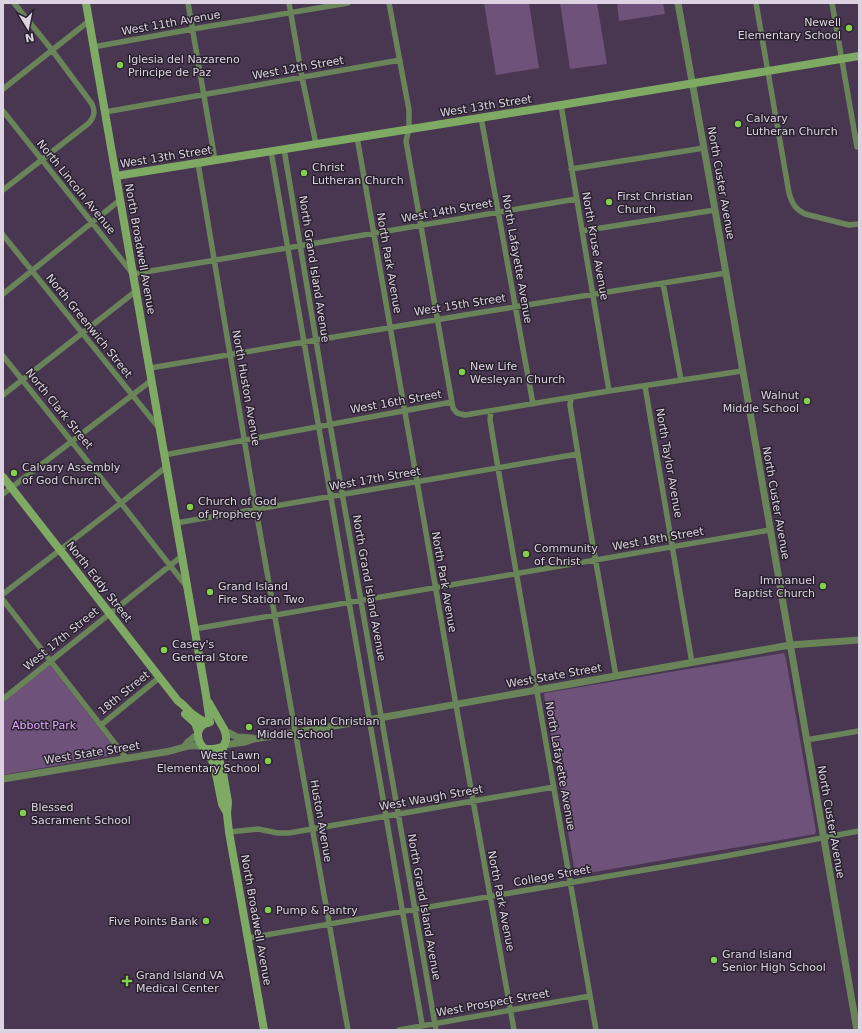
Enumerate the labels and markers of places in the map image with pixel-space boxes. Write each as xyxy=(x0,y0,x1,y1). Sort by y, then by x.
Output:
place label: Newell Elementary School xyxy=(738,16,841,42)
marker: Newell Elementary School xyxy=(844,23,854,33)
place label: Iglesia del Nazareno Principe de Paz xyxy=(128,53,240,79)
marker: Iglesia del Nazareno Principe de Paz xyxy=(115,60,125,70)
place label: Calvary Lutheran Church xyxy=(746,112,838,138)
marker: Calvary Lutheran Church xyxy=(733,119,743,129)
place label: Christ Lutheran Church xyxy=(312,161,404,187)
marker: Christ Lutheran Church xyxy=(299,168,309,178)
place label: First Christian Church xyxy=(617,190,693,216)
marker: First Christian Church xyxy=(604,197,614,207)
place label: New Life Wesleyan Church xyxy=(470,360,565,386)
marker: New Life Wesleyan Church xyxy=(457,367,467,377)
place label: Walnut Middle School xyxy=(723,389,800,415)
marker: Walnut Middle School xyxy=(802,396,812,406)
place label: Calvary Assembly of God Church xyxy=(22,461,121,487)
marker: Calvary Assembly of God Church xyxy=(9,468,19,478)
place label: Church of God of Prophecy xyxy=(198,495,277,521)
marker: Church of God of Prophecy xyxy=(185,502,195,512)
place label: Community of Christ xyxy=(534,542,598,568)
marker: Community of Christ xyxy=(521,549,531,559)
place label: Immanuel Baptist Church xyxy=(734,574,815,600)
place label: Grand Island Fire Station Two xyxy=(218,580,305,606)
marker: Immanuel Baptist Church xyxy=(818,581,828,591)
marker: Grand Island Fire Station Two xyxy=(205,587,215,597)
place label: Casey's General Store xyxy=(172,638,248,664)
marker: Casey's General Store xyxy=(159,645,169,655)
place label: Grand Island Christian Middle School xyxy=(257,715,380,741)
marker: Grand Island Christian Middle School xyxy=(244,722,254,732)
place label: West Lawn Elementary School xyxy=(157,749,260,775)
marker: West Lawn Elementary School xyxy=(263,756,273,766)
place label: Blessed Sacrament School xyxy=(31,801,131,827)
marker: Blessed Sacrament School xyxy=(18,808,28,818)
place label: Pump & Pantry xyxy=(276,904,358,917)
marker: Pump & Pantry xyxy=(263,905,273,915)
place label: Five Points Bank xyxy=(108,915,199,928)
marker: Five Points Bank xyxy=(201,916,211,926)
place label: Grand Island Senior High School xyxy=(722,948,826,974)
marker: Grand Island Senior High School xyxy=(709,955,719,965)
place label: Grand Island VA Medical Center xyxy=(136,969,224,995)
marker: Grand Island VA Medical Center xyxy=(121,975,133,987)

